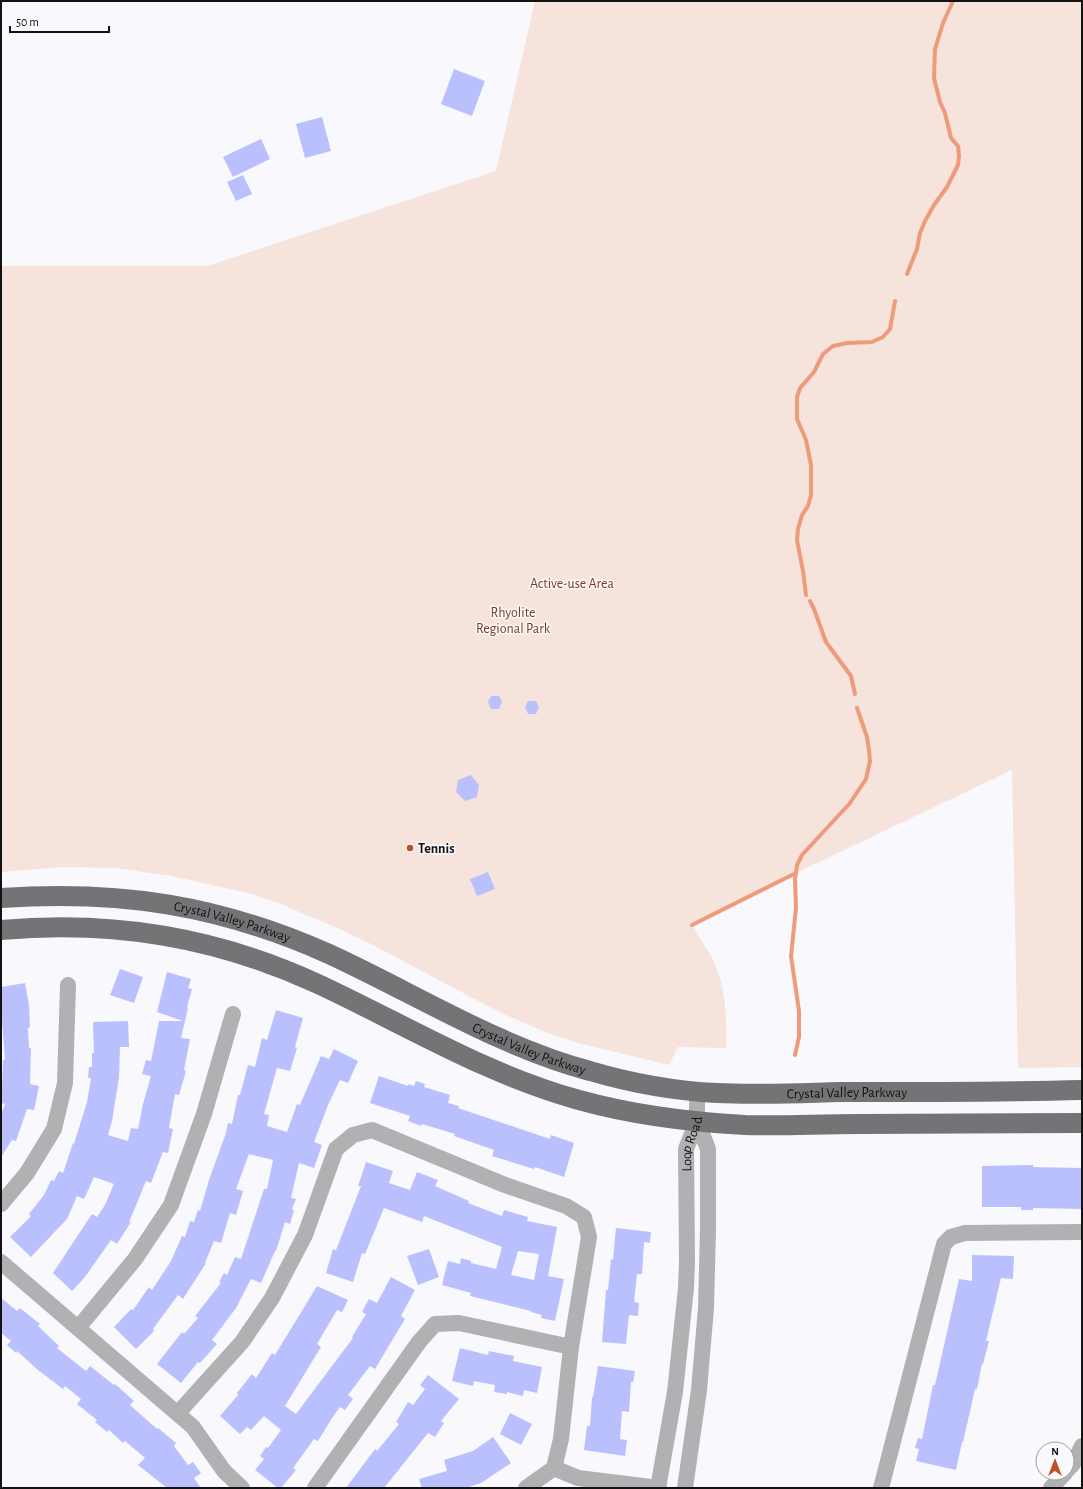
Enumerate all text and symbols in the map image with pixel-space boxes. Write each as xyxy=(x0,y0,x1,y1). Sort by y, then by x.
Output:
scale bar xyxy=(10,8,109,34)
text: 50 m xyxy=(16,16,39,28)
park label: Active-use Area xyxy=(530,577,615,591)
park label: Rhyolite Regional Park xyxy=(476,606,551,636)
place label: Tennis xyxy=(418,842,455,856)
marker: Tennis xyxy=(405,843,415,853)
street label: Crystal Valley Parkway xyxy=(173,900,292,945)
street label: Crystal Valley Parkway xyxy=(470,1021,587,1077)
street label: Crystal Valley Parkway xyxy=(787,1086,907,1101)
street label: Loop Road xyxy=(679,1117,705,1172)
north arrow xyxy=(1035,1441,1075,1481)
text: N xyxy=(1051,1446,1059,1457)

